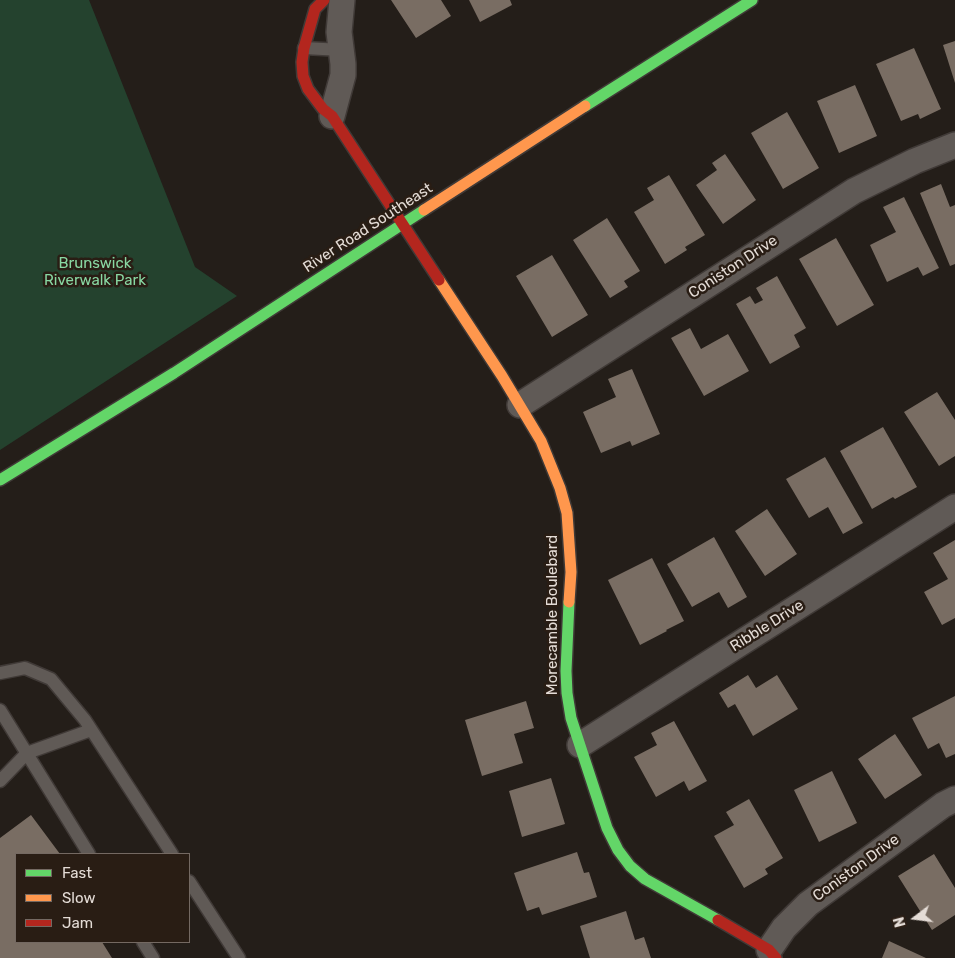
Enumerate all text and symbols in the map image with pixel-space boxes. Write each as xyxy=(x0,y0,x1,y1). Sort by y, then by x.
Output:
street label: River Road Southeast xyxy=(300,179,436,277)
street label: Coniston Drive xyxy=(685,232,781,302)
park label: Brunswick Riverwalk Park xyxy=(44,255,146,290)
street label: Morecamble Boulebard xyxy=(544,535,562,695)
street label: Ribble Drive xyxy=(727,596,807,656)
street label: Coniston Drive xyxy=(809,831,903,905)
legend xyxy=(15,853,190,943)
text: Fast xyxy=(62,864,92,882)
text: Slow xyxy=(62,889,95,907)
north arrow xyxy=(890,893,940,943)
text: Jam xyxy=(62,914,93,932)
text: N xyxy=(891,915,910,929)

